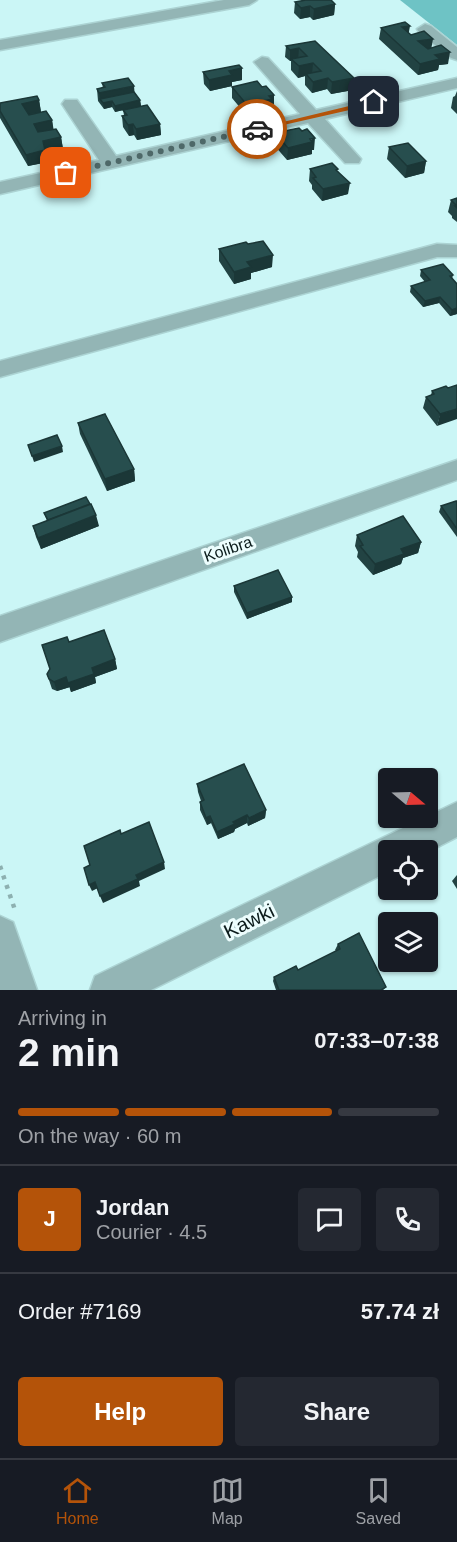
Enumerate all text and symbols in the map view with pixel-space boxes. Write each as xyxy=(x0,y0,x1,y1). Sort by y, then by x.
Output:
pin xyxy=(348,76,399,127)
icon: home xyxy=(357,85,390,118)
courier xyxy=(227,99,287,159)
icon: car xyxy=(241,113,274,146)
pin xyxy=(40,147,91,198)
icon: bag xyxy=(49,156,82,189)
street label: Kolibra xyxy=(202,533,254,565)
north arrow xyxy=(378,768,438,828)
map controls xyxy=(378,768,438,972)
button: locate xyxy=(378,840,438,900)
street label: Kawki xyxy=(220,899,278,943)
button: layers xyxy=(378,912,438,972)
text: Arriving in xyxy=(18,1007,107,1029)
text: 07:33–07:38 xyxy=(314,1028,439,1053)
text: 2 min xyxy=(18,1031,120,1074)
text: On the way · 60 m xyxy=(18,1125,181,1147)
button: chat xyxy=(298,1188,361,1251)
button: phone xyxy=(376,1188,439,1251)
text: Jordan xyxy=(96,1195,169,1220)
text: J xyxy=(43,1206,56,1231)
text: Courier · 4.5 xyxy=(96,1221,207,1243)
text: Order #7169 xyxy=(18,1299,142,1324)
text: 57.74 zł xyxy=(361,1299,439,1324)
button: Help xyxy=(18,1377,223,1446)
button: Share xyxy=(235,1377,439,1446)
tab: Home xyxy=(56,1474,99,1528)
tab: Map xyxy=(211,1474,244,1528)
tab: Saved xyxy=(356,1474,401,1528)

